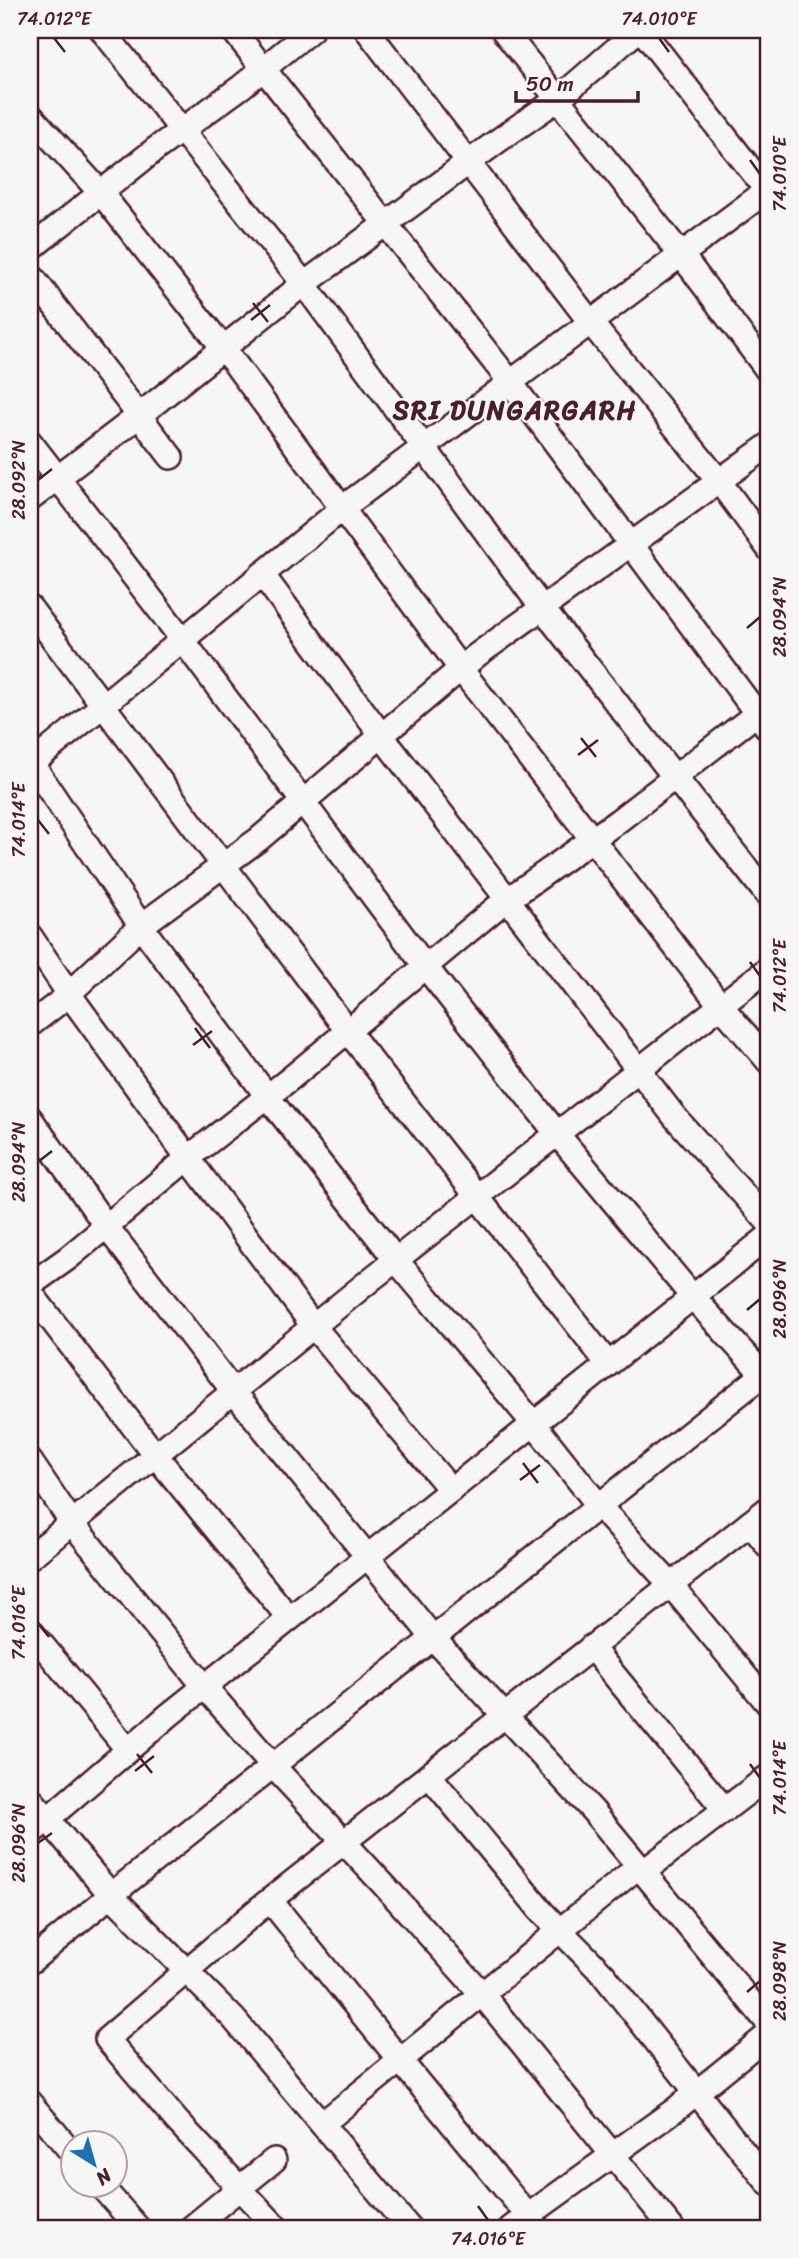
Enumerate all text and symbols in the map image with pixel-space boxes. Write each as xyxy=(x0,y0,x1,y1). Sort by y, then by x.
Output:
text: 74.012°E xyxy=(17,3,92,35)
text: 74.010°E xyxy=(621,3,698,35)
scale bar xyxy=(516,60,638,104)
text: 50 m xyxy=(526,65,574,103)
text: 74.010°E xyxy=(764,135,796,212)
district label: SRI DUNGARGARH xyxy=(392,387,637,433)
text: 28.092°N xyxy=(3,440,35,520)
text: 28.094°N xyxy=(764,576,796,657)
text: 74.014°E xyxy=(3,781,35,858)
text: 74.012°E xyxy=(764,938,796,1013)
text: 28.094°N xyxy=(3,1121,35,1202)
text: 28.096°N xyxy=(764,1259,796,1339)
text: 74.016°E xyxy=(3,1585,35,1660)
text: 74.014°E xyxy=(764,1739,796,1816)
text: 28.096°N xyxy=(3,1803,35,1883)
text: 28.098°N xyxy=(764,1940,796,2021)
north arrow xyxy=(60,2128,130,2198)
text: N xyxy=(88,2159,120,2195)
text: 74.016°E xyxy=(451,2223,526,2255)

